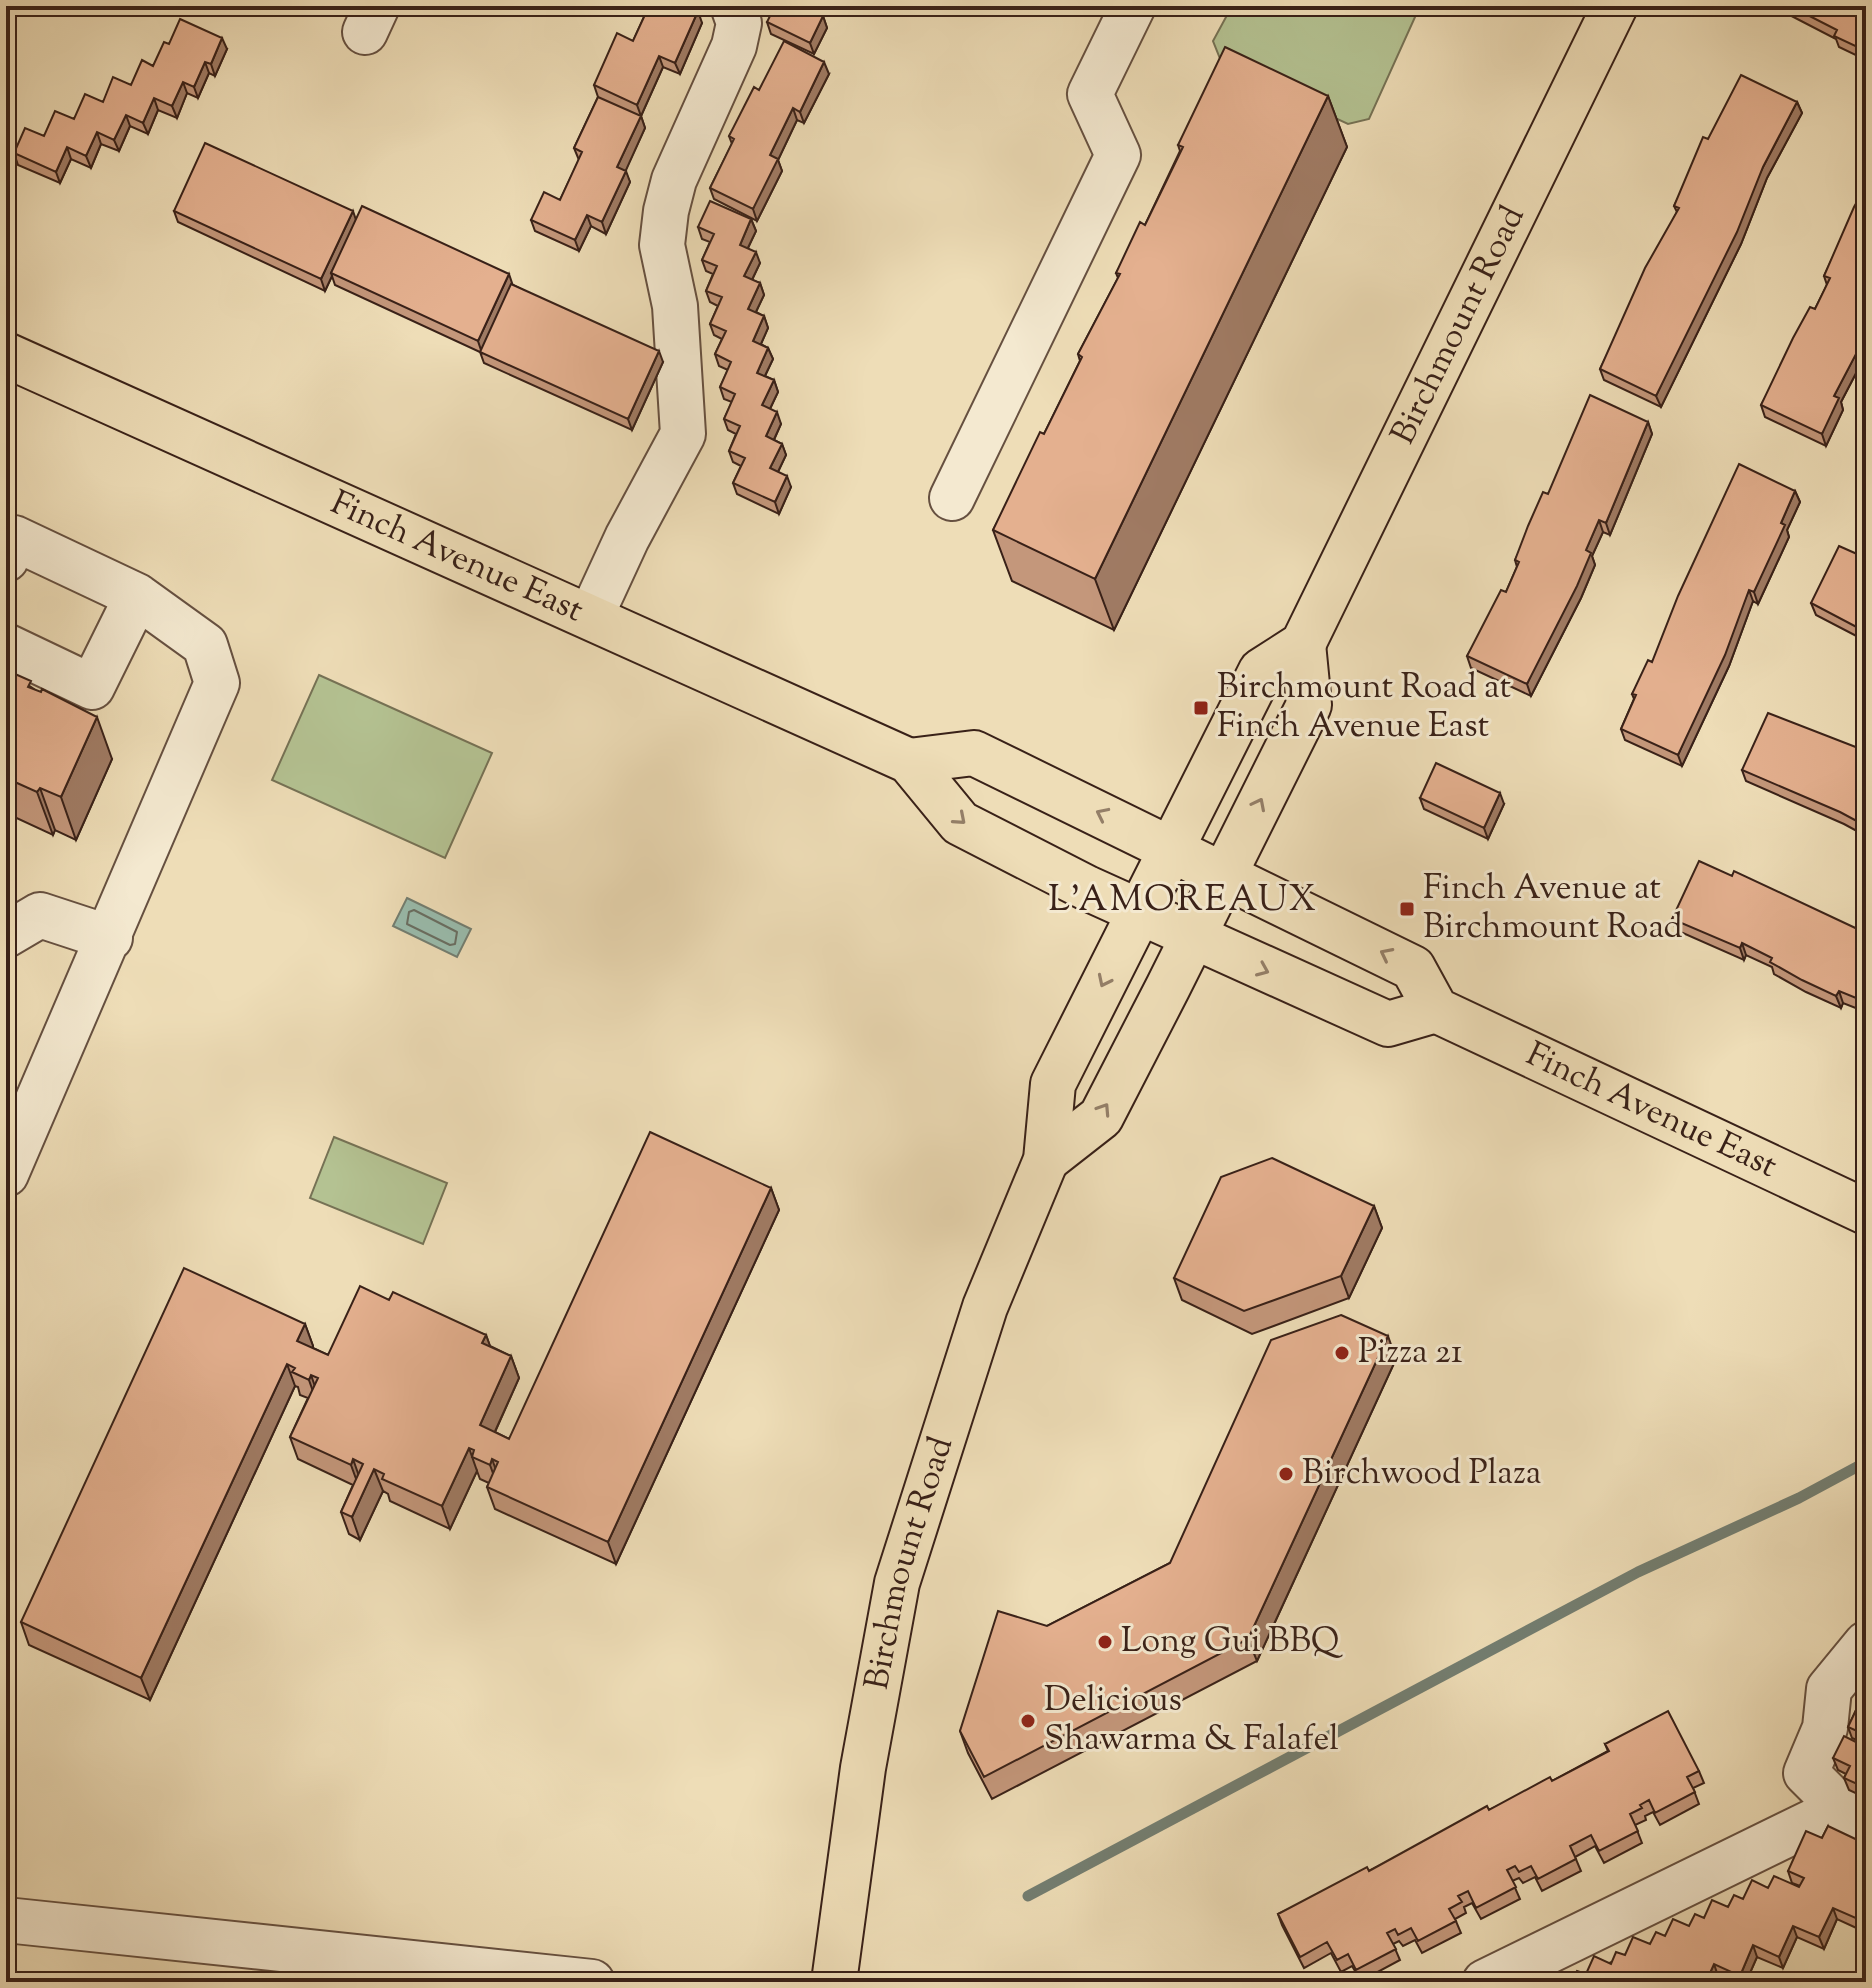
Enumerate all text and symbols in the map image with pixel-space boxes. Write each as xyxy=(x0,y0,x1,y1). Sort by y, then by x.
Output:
street label: Birchmount Road xyxy=(1380,198,1538,453)
street label: Finch Avenue East xyxy=(322,479,591,636)
place label: Birchmount Road at Finch Avenue East xyxy=(1217,664,1511,752)
marker: Birchmount Road at Finch Avenue East xyxy=(1192,699,1210,717)
one-way arrow xyxy=(1249,798,1265,813)
one-way arrow xyxy=(1095,808,1110,824)
one-way arrow xyxy=(951,810,965,824)
place label: Finch Avenue at Birchmount Road xyxy=(1423,865,1683,953)
district label: L'AMOREAUX xyxy=(1048,875,1318,927)
marker: Finch Avenue at Birchmount Road xyxy=(1398,900,1416,918)
one-way arrow xyxy=(1379,948,1394,964)
one-way arrow xyxy=(1255,960,1269,976)
one-way arrow xyxy=(1098,972,1114,987)
street label: Finch Avenue East xyxy=(1518,1031,1785,1191)
one-way arrow xyxy=(1095,1104,1110,1118)
place label: Pizza 21 xyxy=(1358,1329,1462,1378)
marker: Pizza 21 xyxy=(1333,1344,1351,1362)
street label: Birchmount Road xyxy=(853,1431,966,1694)
place label: Birchwood Plaza xyxy=(1302,1450,1541,1499)
marker: Birchwood Plaza xyxy=(1277,1465,1295,1483)
place label: Long Gui BBQ xyxy=(1121,1618,1343,1667)
marker: Long Gui BBQ xyxy=(1096,1633,1114,1651)
place label: Delicious Shawarma & Falafel xyxy=(1044,1677,1339,1765)
marker: Delicious Shawarma & Falafel xyxy=(1019,1712,1037,1730)

